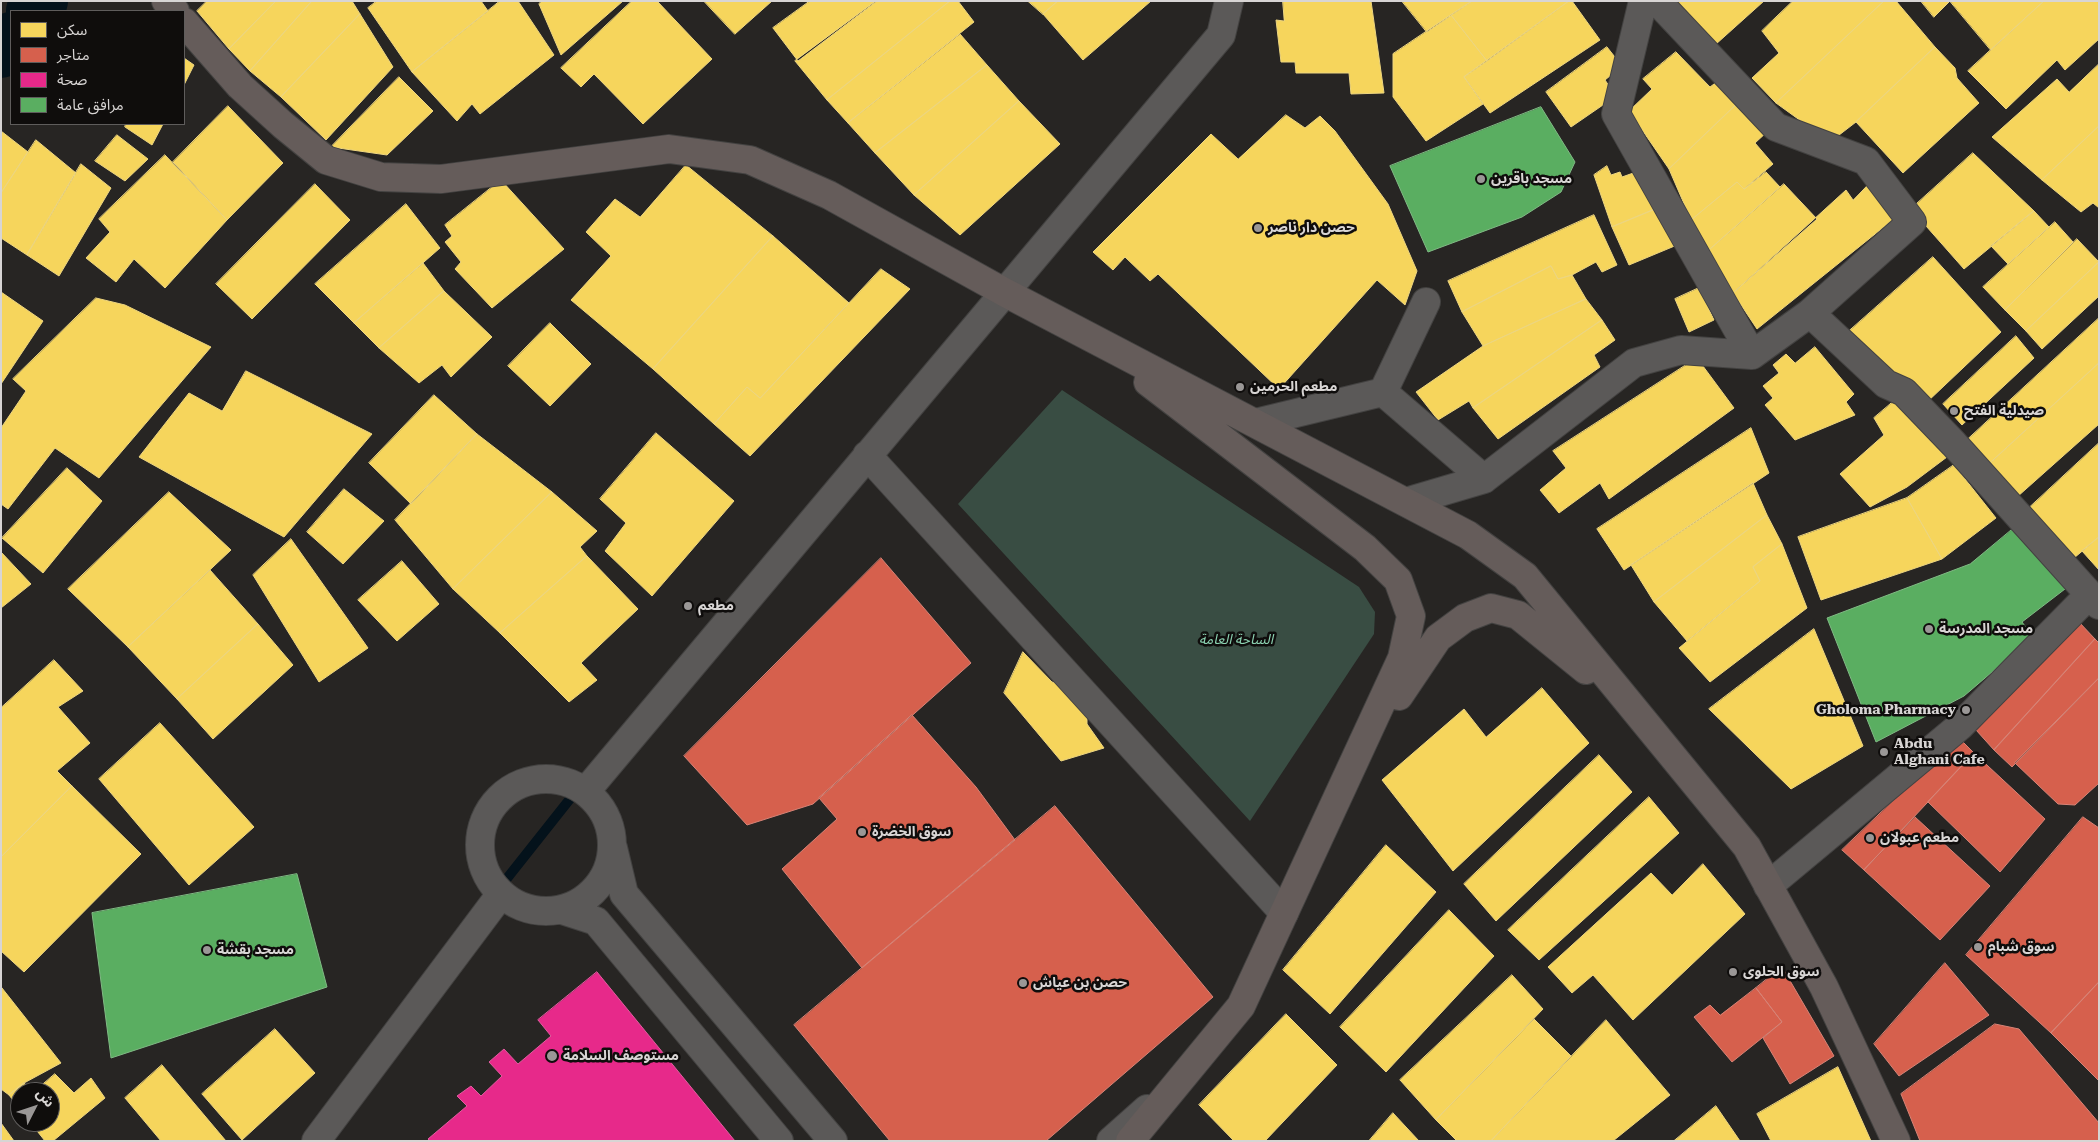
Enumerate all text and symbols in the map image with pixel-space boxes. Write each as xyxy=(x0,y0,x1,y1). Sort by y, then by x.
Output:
legend xyxy=(10,10,185,125)
text: سكن xyxy=(57,21,87,39)
text: متاجر xyxy=(57,46,90,64)
text: صحة xyxy=(57,71,87,89)
text: مرافق عامة xyxy=(57,96,124,114)
place label: مسجد باقرين xyxy=(1491,171,1572,187)
marker: مسجد باقرين xyxy=(1475,173,1487,185)
place label: حصن دار ناصر xyxy=(1268,220,1355,236)
marker: حصن دار ناصر xyxy=(1252,222,1264,234)
place label: مطعم الحرمين xyxy=(1250,379,1337,395)
marker: مطعم الحرمين xyxy=(1234,381,1246,393)
place label: صيدلية الفتح xyxy=(1964,403,2044,419)
marker: صيدلية الفتح xyxy=(1948,405,1960,417)
place label: مطعم xyxy=(698,598,734,614)
marker: مطعم xyxy=(682,600,694,612)
place label: مسجد المدرسة xyxy=(1939,621,2033,637)
marker: مسجد المدرسة xyxy=(1923,623,1935,635)
park label: الساحة العامة xyxy=(1199,632,1273,648)
place label: Gholoma Pharmacy xyxy=(1816,702,1956,718)
marker: Gholoma Pharmacy xyxy=(1960,704,1972,716)
place label: Abdu Alghani Cafe xyxy=(1894,736,1985,769)
marker: Abdu Alghani Cafe xyxy=(1878,746,1890,758)
place label: سوق الخضرة xyxy=(872,824,951,840)
marker: سوق الخضرة xyxy=(856,826,868,838)
place label: مطعم عبولان xyxy=(1880,830,1959,846)
marker: مطعم عبولان xyxy=(1864,832,1876,844)
place label: سوق شبام xyxy=(1988,939,2055,955)
marker: سوق شبام xyxy=(1972,941,1984,953)
place label: مسجد بقشة xyxy=(217,942,294,958)
marker: مسجد بقشة xyxy=(201,944,213,956)
place label: سوق الحلوى xyxy=(1743,964,1820,980)
marker: سوق الحلوى xyxy=(1727,966,1739,978)
place label: حصن بن عياش xyxy=(1033,975,1127,991)
marker: حصن بن عياش xyxy=(1017,977,1029,989)
place label: مستوصف السلامة xyxy=(563,1048,679,1064)
marker: مستوصف السلامة xyxy=(545,1049,559,1063)
north arrow xyxy=(10,1082,60,1132)
text: ش xyxy=(33,1085,58,1110)

